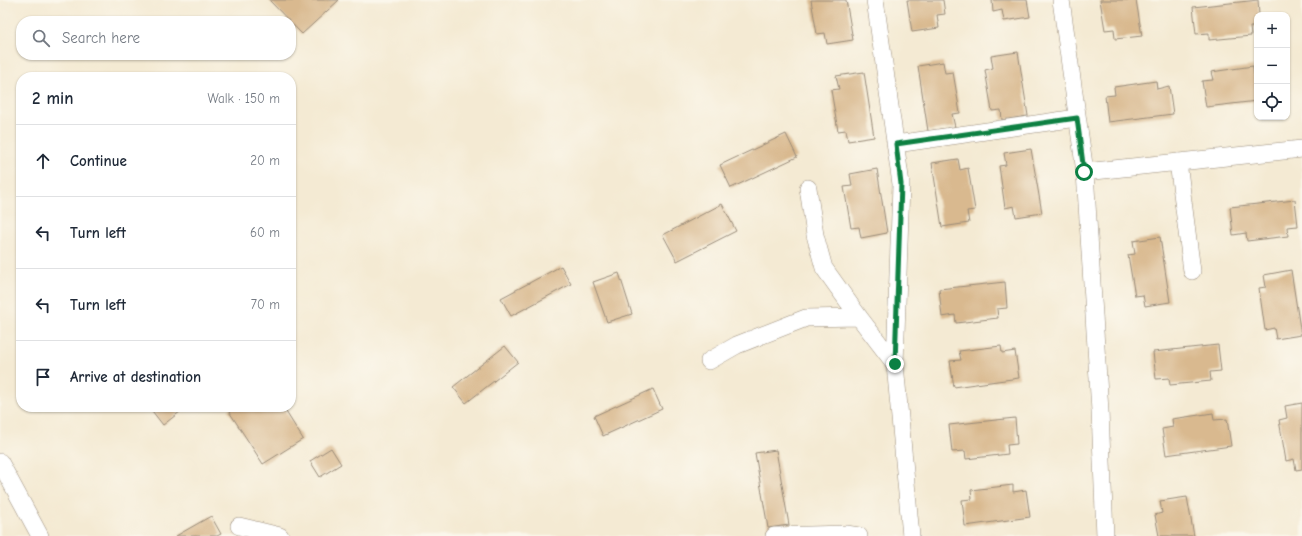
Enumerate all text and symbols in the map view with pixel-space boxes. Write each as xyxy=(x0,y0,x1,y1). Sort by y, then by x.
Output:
map controls xyxy=(1254,12,1290,120)
button: + xyxy=(1254,12,1290,48)
search box xyxy=(16,16,296,60)
icon: search xyxy=(30,27,52,49)
text: Search here xyxy=(62,29,140,47)
button: − xyxy=(1254,48,1290,84)
button: locate xyxy=(1254,84,1290,120)
text: 2 min xyxy=(32,89,73,108)
text: Walk · 150 m xyxy=(208,91,280,106)
icon: ahead xyxy=(32,150,54,172)
text: Continue xyxy=(70,152,127,170)
text: 20 m xyxy=(250,153,280,168)
route start xyxy=(1075,163,1093,181)
icon: left xyxy=(32,222,54,244)
text: Turn left xyxy=(70,224,126,242)
text: 60 m xyxy=(250,225,280,240)
icon: left xyxy=(32,294,54,316)
text: Turn left xyxy=(70,296,126,314)
text: 70 m xyxy=(251,297,280,312)
route end xyxy=(886,355,904,373)
icon: arrive xyxy=(32,366,54,388)
text: Arrive at destination xyxy=(70,368,201,386)

